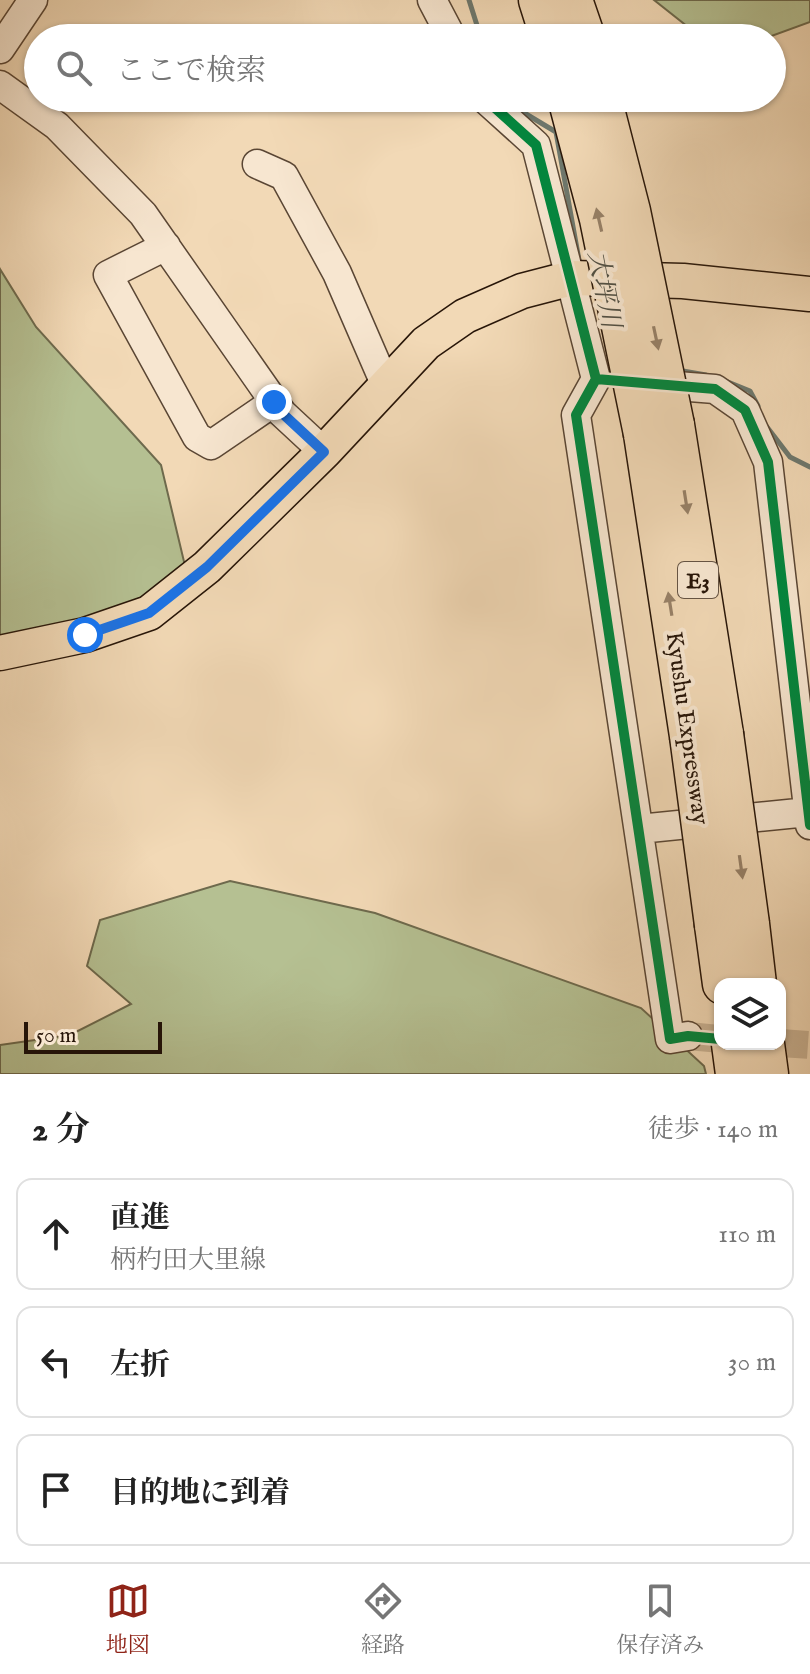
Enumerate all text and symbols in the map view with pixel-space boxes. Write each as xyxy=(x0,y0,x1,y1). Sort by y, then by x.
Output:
search box xyxy=(24,24,786,112)
icon: search xyxy=(52,46,96,90)
text: ここで検索 xyxy=(116,53,266,91)
one-way arrow xyxy=(593,208,605,233)
water label: 大坪川 xyxy=(580,248,628,334)
one-way arrow xyxy=(650,325,663,350)
route end xyxy=(256,384,292,420)
one-way arrow xyxy=(680,490,693,515)
road number: E3 xyxy=(678,562,718,598)
one-way arrow xyxy=(663,591,676,616)
route start xyxy=(67,617,103,653)
street label: Kyushu Expressway xyxy=(658,630,715,827)
one-way arrow xyxy=(735,855,748,880)
map controls xyxy=(714,978,786,1050)
button: layers xyxy=(714,978,786,1050)
scale bar xyxy=(24,1018,162,1054)
text: 50 m xyxy=(36,1022,77,1050)
text: 2 分 xyxy=(32,1109,89,1152)
text: 徒歩 · 140 m xyxy=(648,1113,778,1146)
text: 直進 xyxy=(110,1200,170,1238)
icon: ahead xyxy=(34,1212,78,1256)
text: 110 m xyxy=(718,1218,776,1251)
text: 柄杓田大里線 xyxy=(110,1244,266,1277)
icon: left xyxy=(34,1340,78,1384)
text: 30 m xyxy=(728,1346,776,1379)
text: 左折 xyxy=(110,1347,170,1385)
icon: arrive xyxy=(34,1468,78,1512)
text: 目的地に到着 xyxy=(110,1475,290,1513)
tab: 地図 xyxy=(106,1579,150,1660)
tab: 経路 xyxy=(361,1579,405,1660)
tab: 保存済み xyxy=(616,1579,704,1660)

